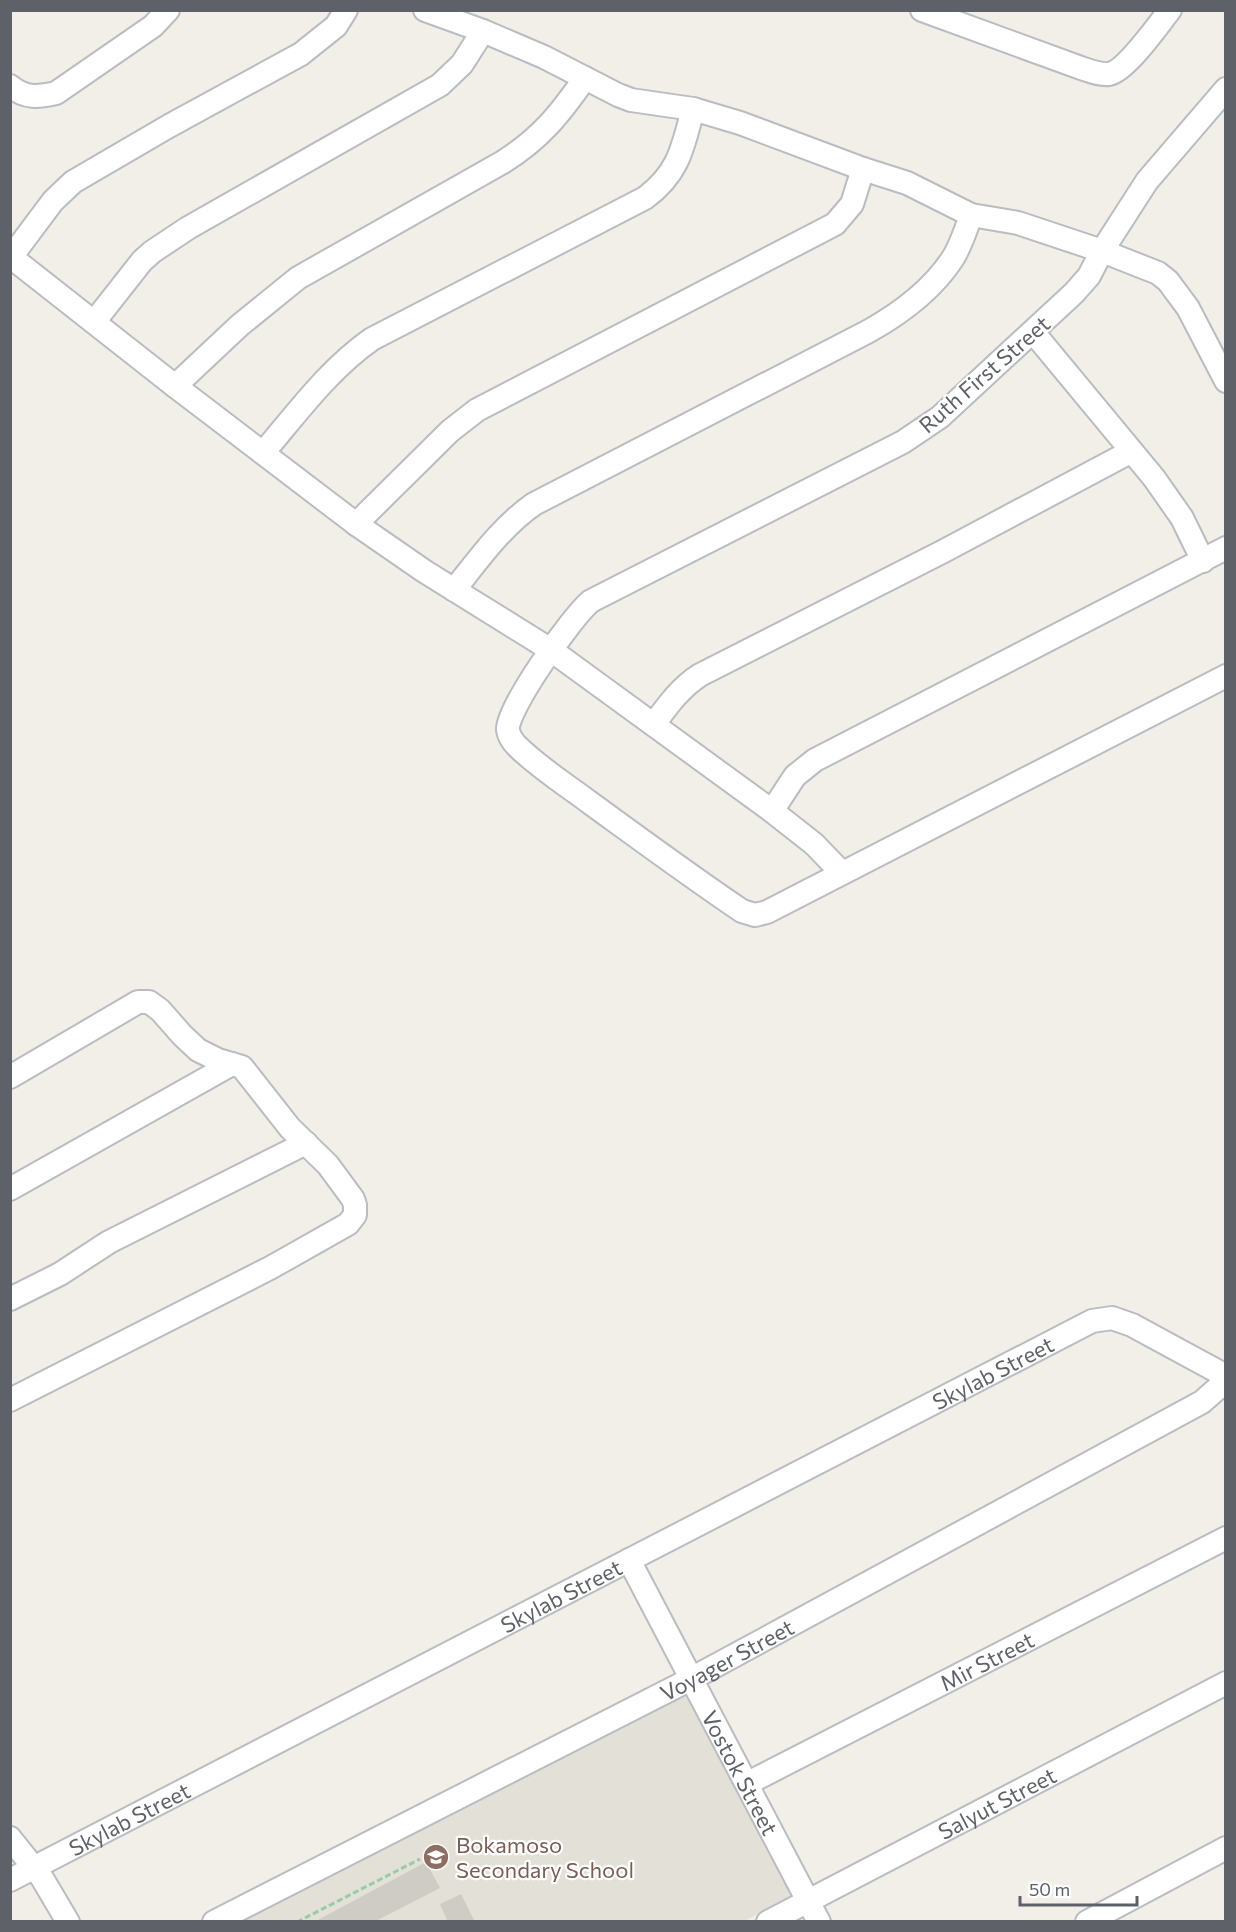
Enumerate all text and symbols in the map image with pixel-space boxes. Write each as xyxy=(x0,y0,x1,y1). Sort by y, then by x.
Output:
street label: Ruth First Street xyxy=(913,310,1055,438)
street label: Skylab Street xyxy=(927,1330,1058,1415)
street label: Skylab Street xyxy=(496,1553,626,1638)
street label: Voyager Street xyxy=(655,1613,798,1706)
street label: Mir Street xyxy=(935,1625,1038,1696)
street label: Vostok Street xyxy=(697,1706,784,1839)
street label: Salyut Street xyxy=(933,1761,1060,1844)
street label: Skylab Street xyxy=(64,1776,194,1861)
place label: Bokamoso Secondary School xyxy=(456,1831,634,1883)
school or university icon: Bokamoso Secondary School xyxy=(421,1842,451,1872)
scale bar xyxy=(1020,1869,1137,1907)
text: 50 m xyxy=(1029,1878,1070,1900)

